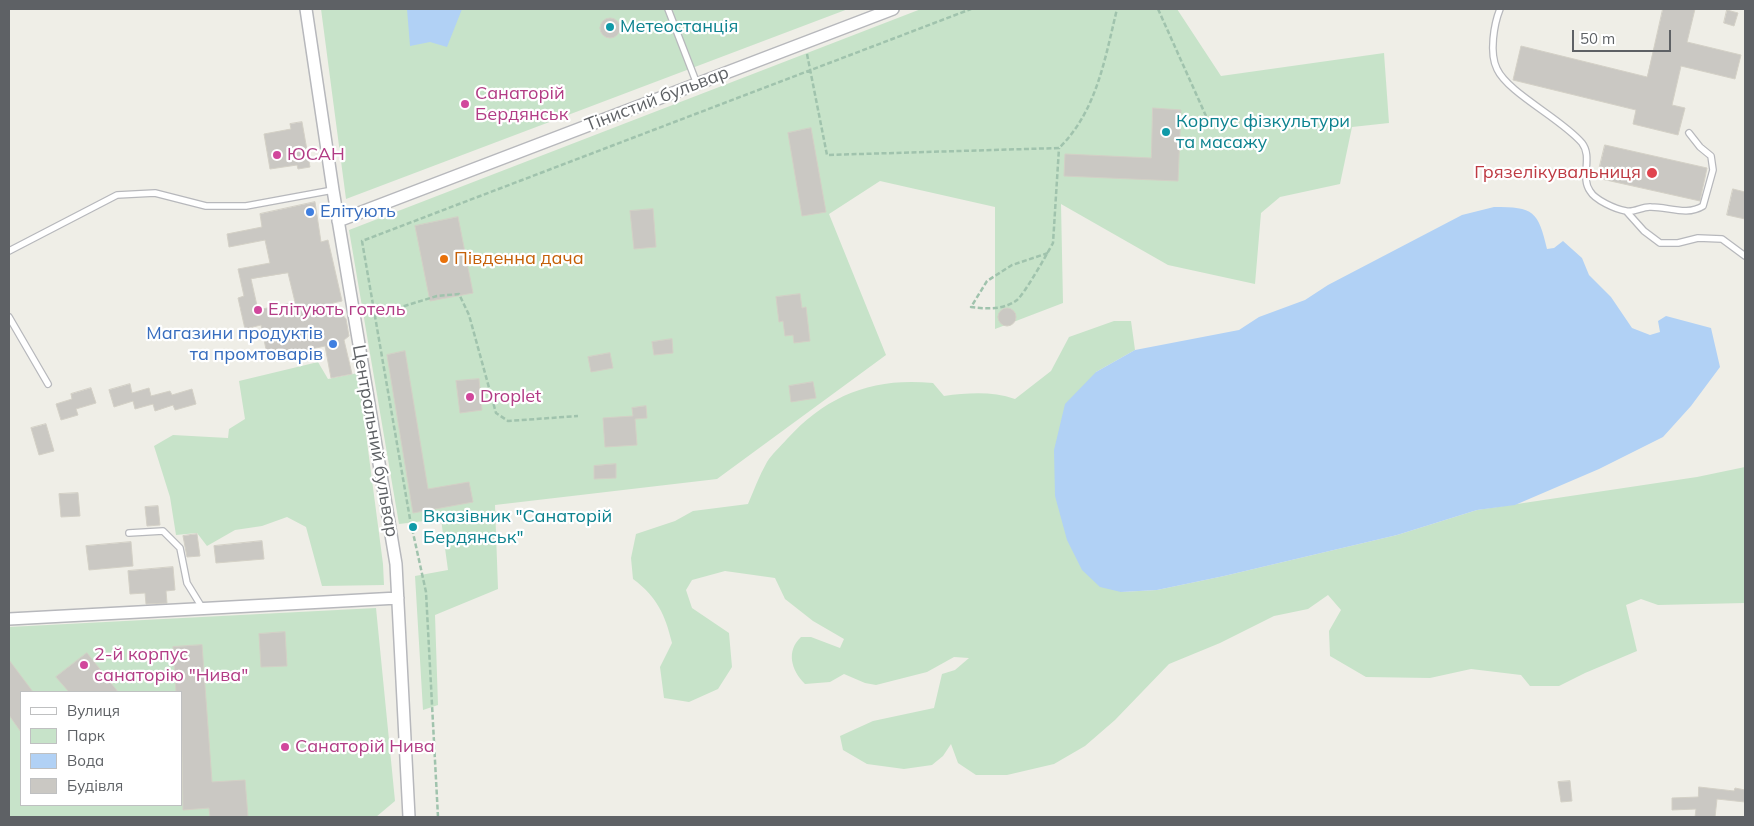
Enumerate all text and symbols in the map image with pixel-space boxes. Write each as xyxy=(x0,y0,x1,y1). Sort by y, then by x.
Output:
place label: Метеостанція xyxy=(620,16,738,38)
scale bar xyxy=(1574,20,1673,52)
marker: Метеостанція xyxy=(604,21,616,33)
text: 50 m xyxy=(1580,29,1615,48)
street label: Тінистий бульвар xyxy=(582,62,732,136)
place label: Санаторій Бердянськ xyxy=(475,83,568,126)
marker: Санаторій Бердянськ xyxy=(459,98,471,110)
place label: Корпус фізкультури та масажу xyxy=(1176,111,1350,154)
marker: Корпус фізкультури та масажу xyxy=(1160,126,1172,138)
place label: ЮСАН xyxy=(287,144,345,166)
marker: ЮСАН xyxy=(271,149,283,161)
place label: Грязелікувальниця xyxy=(1474,162,1641,184)
marker: Грязелікувальниця xyxy=(1645,166,1659,180)
place label: Елітують xyxy=(320,201,396,223)
marker: Елітують xyxy=(304,206,316,218)
place label: Південна дача xyxy=(454,248,584,270)
marker: Південна дача xyxy=(438,253,450,265)
place label: Елітують готель xyxy=(268,299,406,321)
marker: Елітують готель xyxy=(252,304,264,316)
place label: Магазини продуктів та промтоварів xyxy=(146,323,323,366)
marker: Магазини продуктів та промтоварів xyxy=(327,338,339,350)
street label: Центральний бульвар xyxy=(347,343,403,539)
place label: Droplet xyxy=(480,386,541,408)
marker: Droplet xyxy=(464,391,476,403)
place label: Вказівник "Санаторій Бердянськ" xyxy=(423,506,612,548)
marker: Вказівник "Санаторій Бердянськ" xyxy=(407,521,419,533)
place label: 2-й корпус санаторію "Нива" xyxy=(94,644,248,686)
marker: 2-й корпус санаторію "Нива" xyxy=(78,659,90,671)
legend xyxy=(20,691,182,806)
text: Вулиця xyxy=(67,701,120,720)
text: Парк xyxy=(67,726,105,745)
place label: Санаторій Нива xyxy=(295,736,435,758)
marker: Санаторій Нива xyxy=(279,741,291,753)
text: Вода xyxy=(67,751,104,770)
text: Будівля xyxy=(67,776,123,795)

